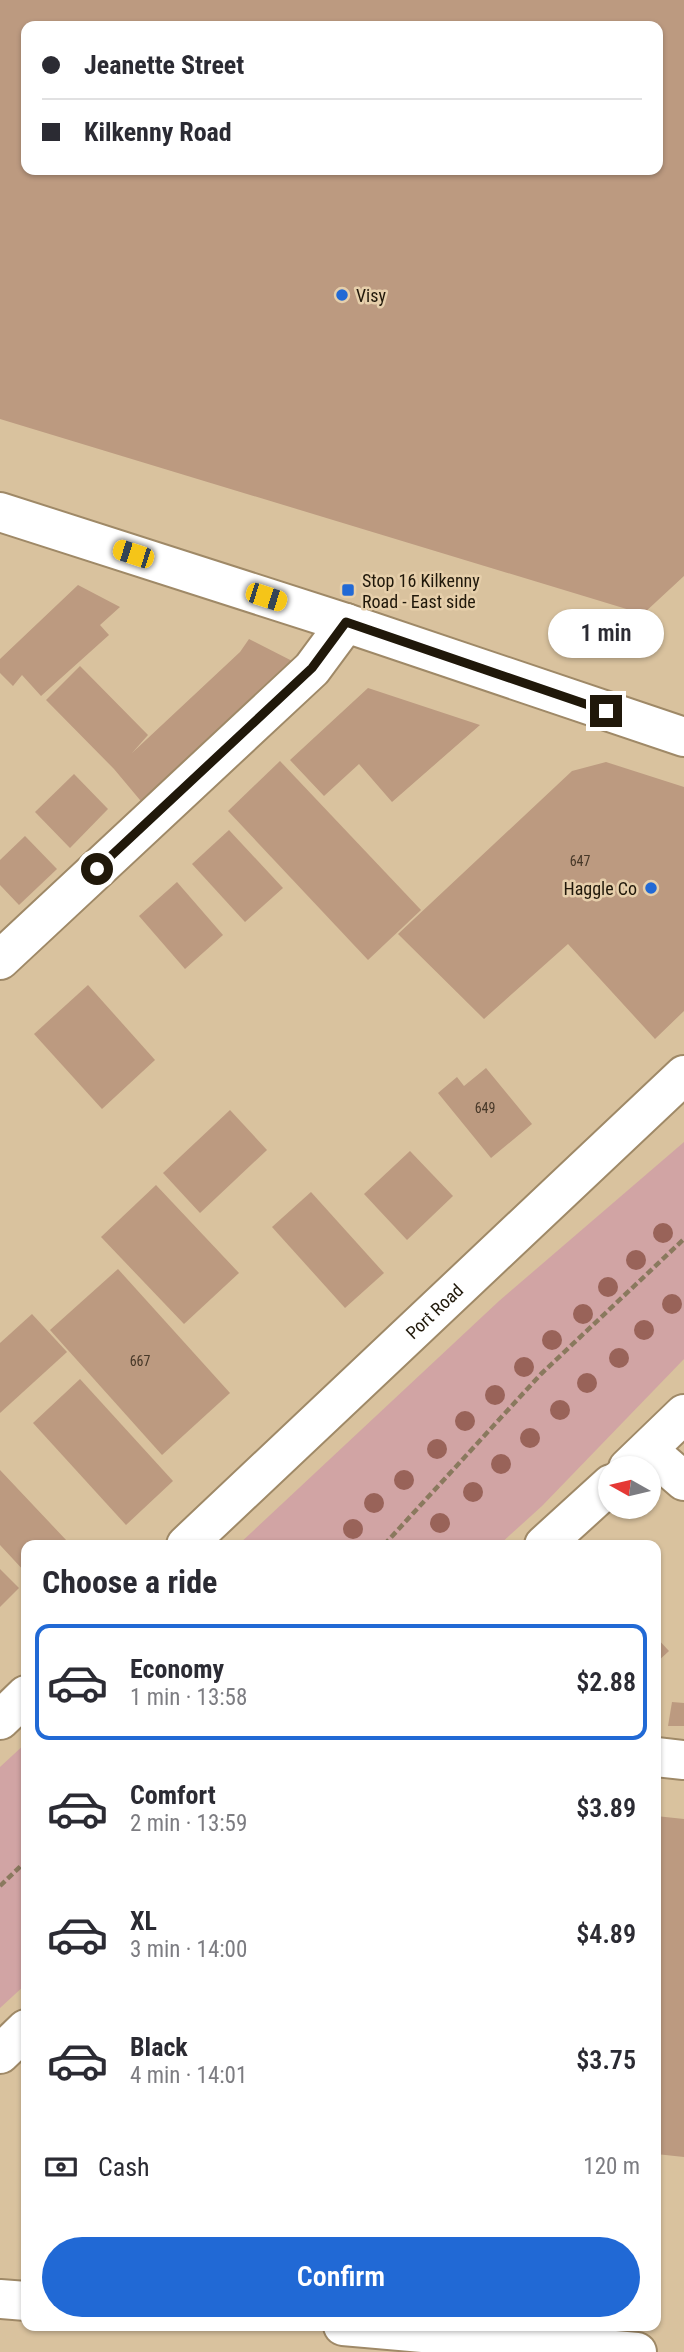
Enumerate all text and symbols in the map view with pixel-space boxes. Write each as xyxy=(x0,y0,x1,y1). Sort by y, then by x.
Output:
text: Jeanette Street xyxy=(84,50,244,80)
text: Kilkenny Road xyxy=(84,117,232,147)
place label: Visy xyxy=(356,285,386,306)
marker: Visy xyxy=(334,287,350,303)
car xyxy=(110,538,157,570)
place label: Stop 16 Kilkenny Road - East side xyxy=(362,570,480,612)
car xyxy=(243,581,290,613)
marker: Stop 16 Kilkenny Road - East side xyxy=(340,582,356,598)
callout: 1 min xyxy=(548,610,664,658)
text: 1 min xyxy=(581,620,631,647)
route end xyxy=(590,695,622,727)
route start xyxy=(81,853,113,885)
house number: 647 xyxy=(570,853,590,869)
place label: Haggle Co xyxy=(564,878,637,899)
marker: Haggle Co xyxy=(643,880,659,896)
house number: 649 xyxy=(475,1100,495,1116)
street label: Port Road xyxy=(401,1279,467,1343)
house number: 667 xyxy=(130,1353,150,1369)
north arrow xyxy=(598,1456,662,1519)
map controls xyxy=(598,1456,661,1519)
text: Choose a ride xyxy=(42,1563,217,1601)
icon: car xyxy=(46,1651,109,1714)
text: Economy xyxy=(130,1654,224,1684)
text: $2.88 xyxy=(576,1667,636,1697)
text: 1 min · 13:58 xyxy=(130,1684,247,1711)
icon: car xyxy=(46,1777,109,1840)
text: Comfort xyxy=(130,1780,216,1810)
text: $3.89 xyxy=(576,1793,636,1823)
text: 2 min · 13:59 xyxy=(130,1810,247,1837)
icon: car xyxy=(46,1903,109,1966)
text: XL xyxy=(130,1906,157,1936)
text: $4.89 xyxy=(576,1919,636,1949)
text: 3 min · 14:00 xyxy=(130,1936,247,1963)
icon: car xyxy=(46,2029,109,2092)
text: Black xyxy=(130,2032,188,2062)
text: $3.75 xyxy=(576,2045,636,2075)
text: 4 min · 14:01 xyxy=(130,2062,247,2089)
icon: cash xyxy=(42,2148,80,2186)
text: Cash xyxy=(98,2152,150,2182)
text: 120 m xyxy=(583,2153,640,2180)
button: Confirm xyxy=(42,2237,640,2317)

